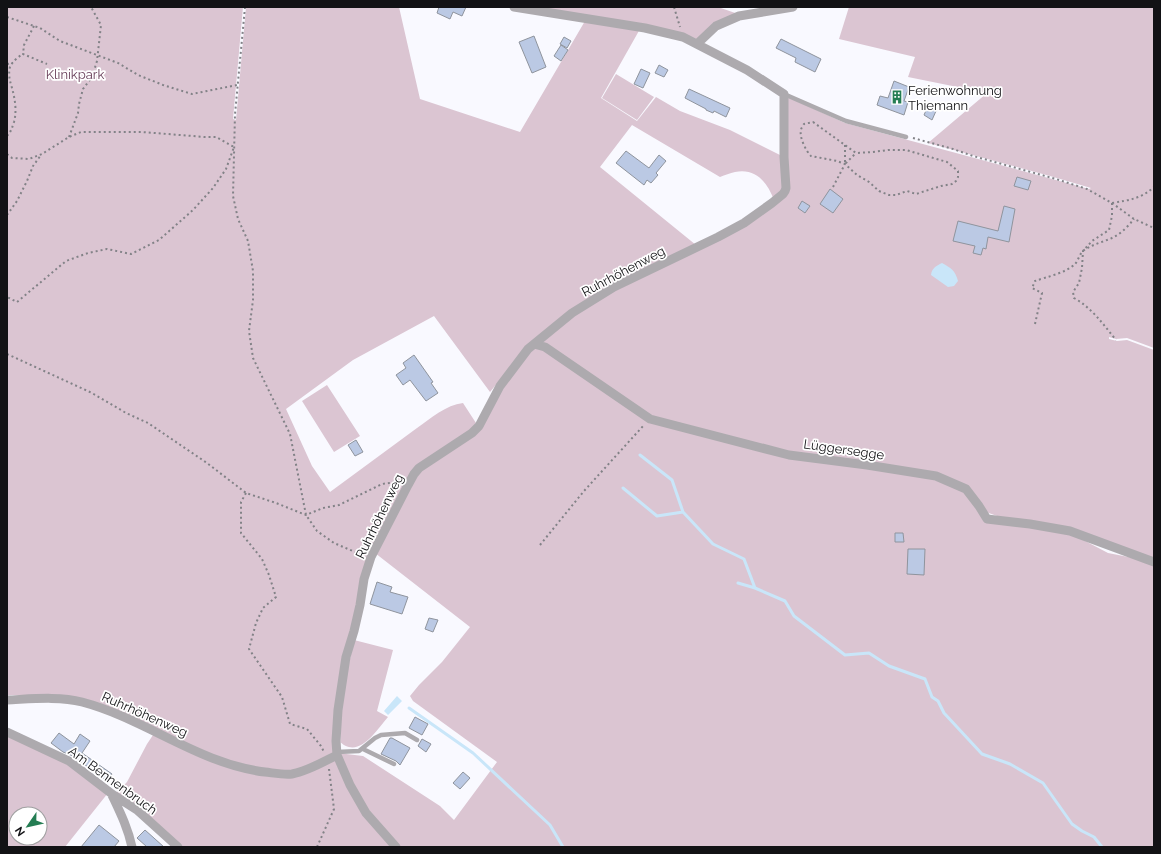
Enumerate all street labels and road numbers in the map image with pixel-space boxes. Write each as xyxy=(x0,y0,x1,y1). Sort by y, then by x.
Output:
street label: Ruhrhöhenweg xyxy=(579,243,667,300)
street label: Lüggersegge xyxy=(803,436,886,463)
street label: Ruhrhöhenweg xyxy=(352,471,406,561)
street label: Ruhrhöhenweg xyxy=(100,689,190,740)
street label: Am Bennenbruch xyxy=(66,743,160,818)

